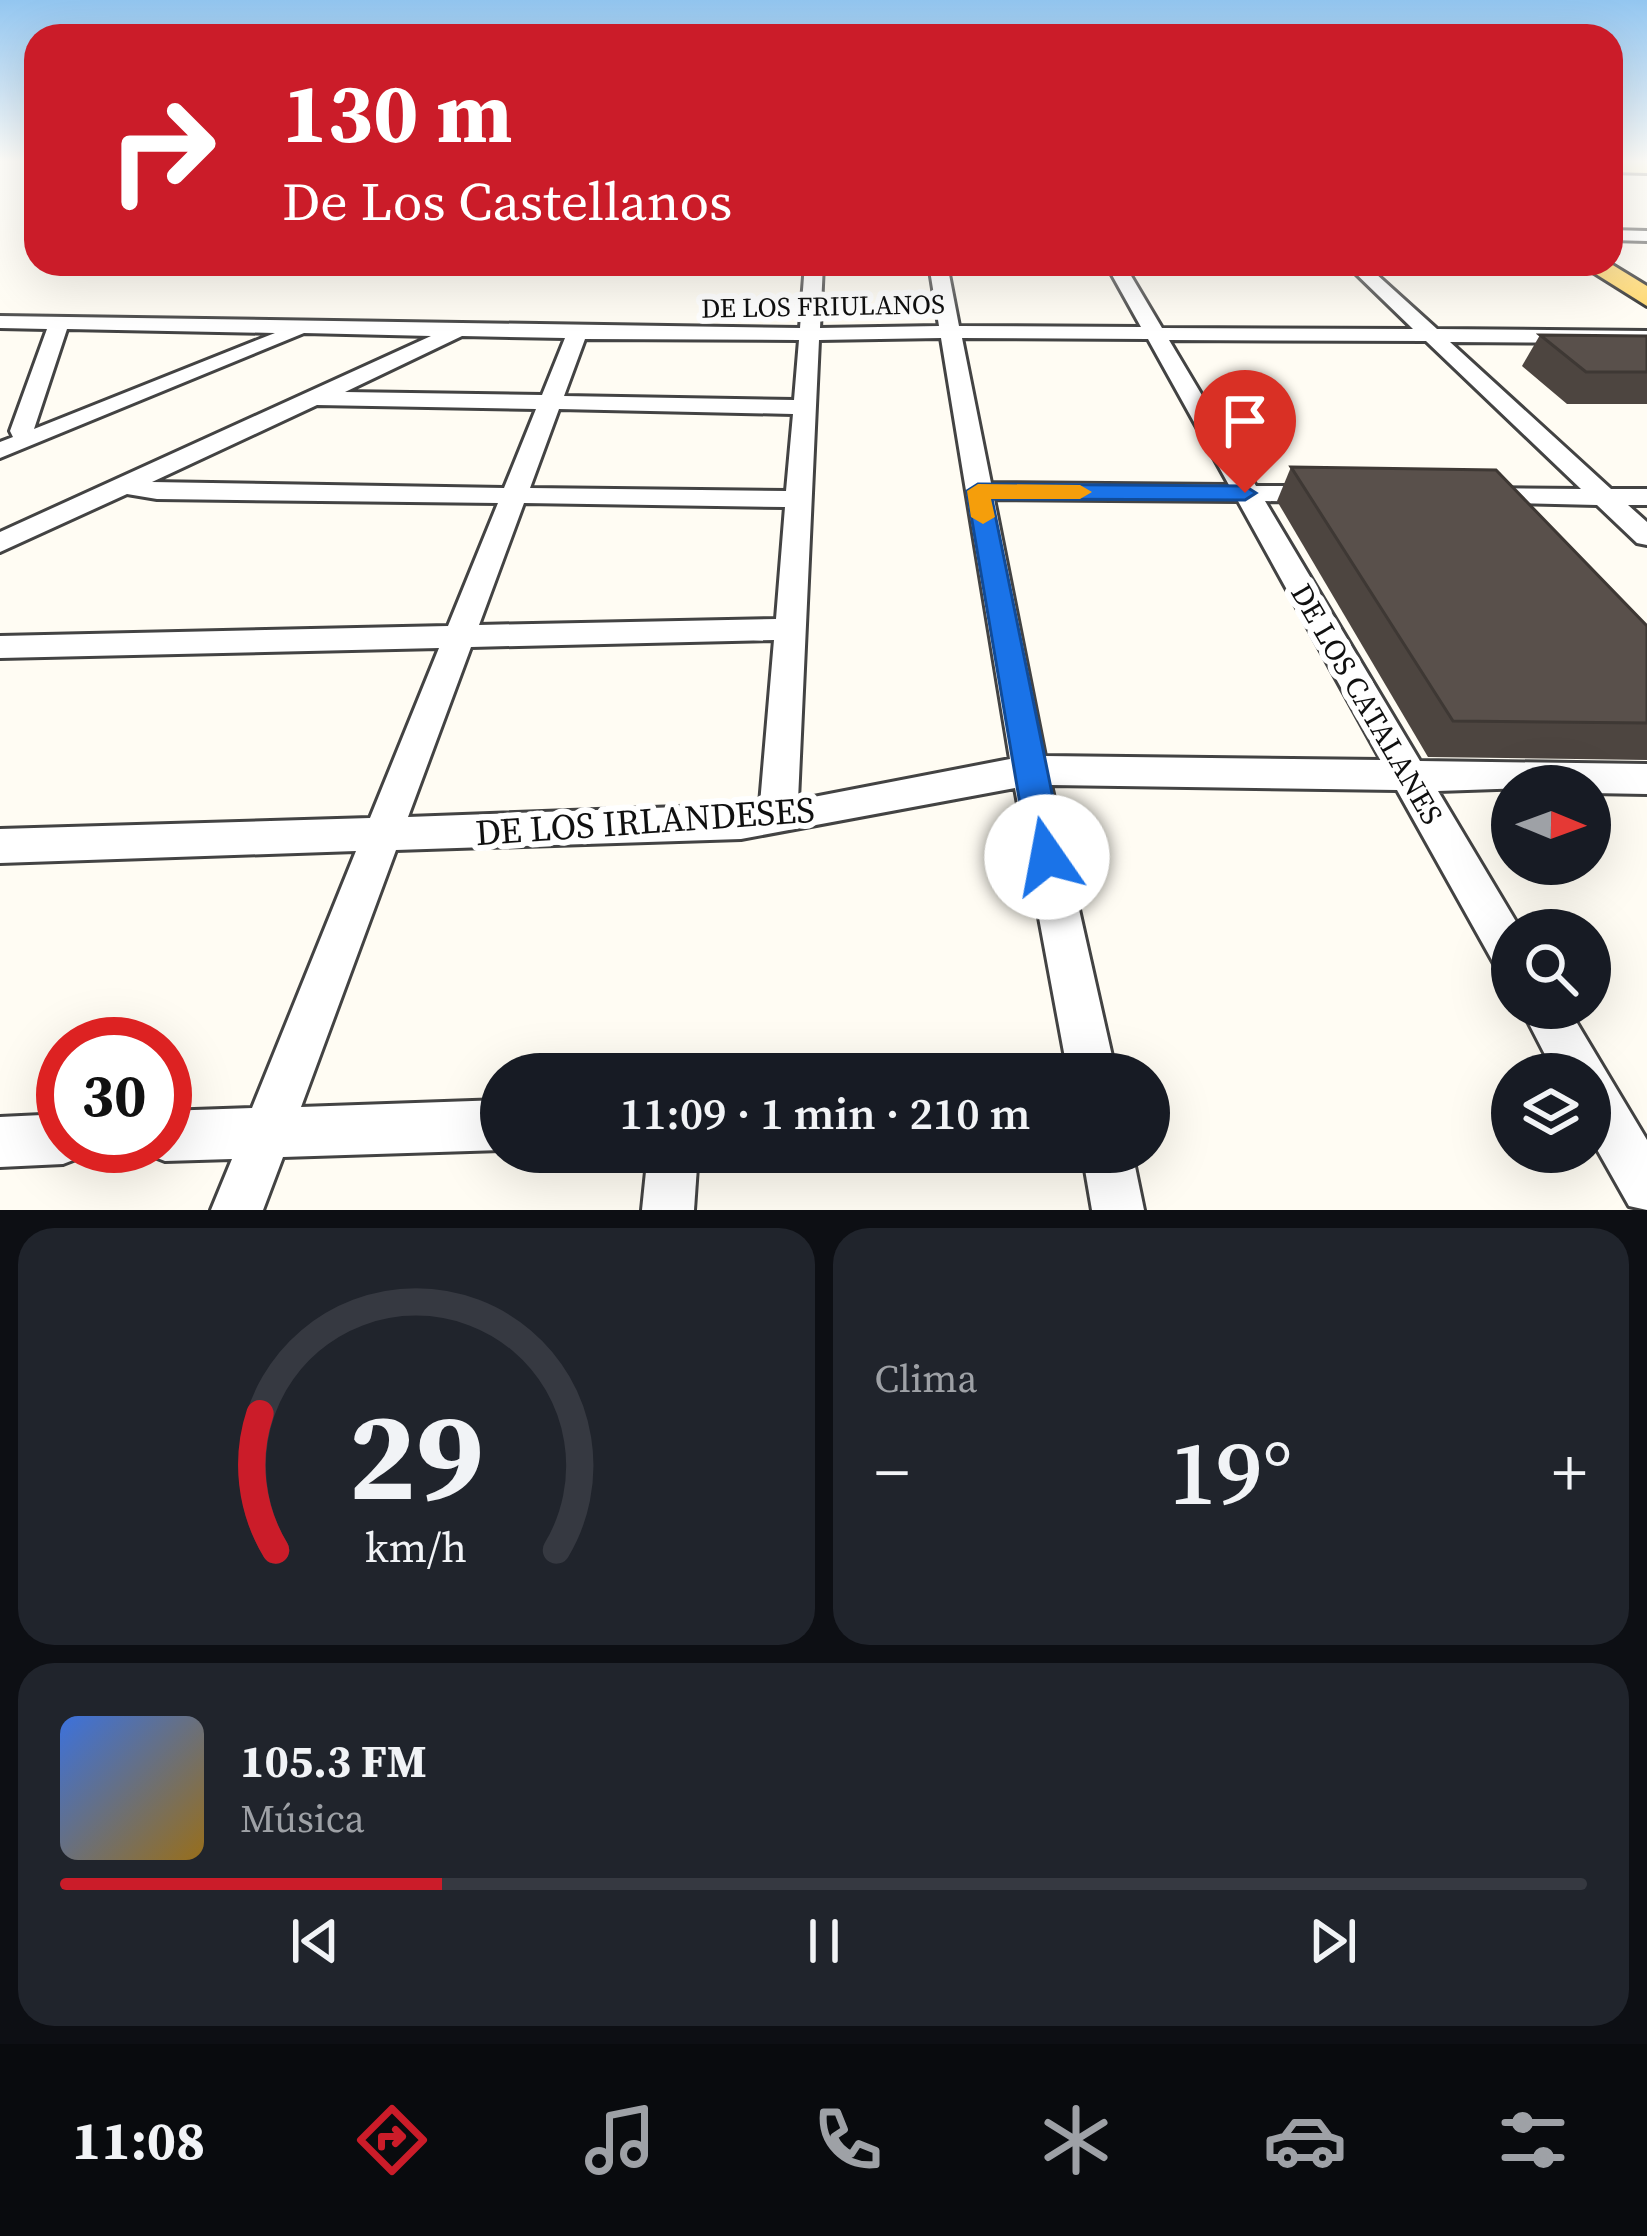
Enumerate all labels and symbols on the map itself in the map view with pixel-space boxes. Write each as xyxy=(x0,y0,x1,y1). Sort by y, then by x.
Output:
street label: DE LOS FRIULANOS xyxy=(701,285,945,327)
pin xyxy=(1194,370,1296,493)
street label: DE LOS CATALANES xyxy=(1281,576,1453,832)
north arrow xyxy=(1491,765,1611,885)
street label: DE LOS IRLANDESES xyxy=(474,785,816,857)
position arrow xyxy=(984,794,1110,920)
speed limit sign: 30 xyxy=(36,1017,192,1173)

